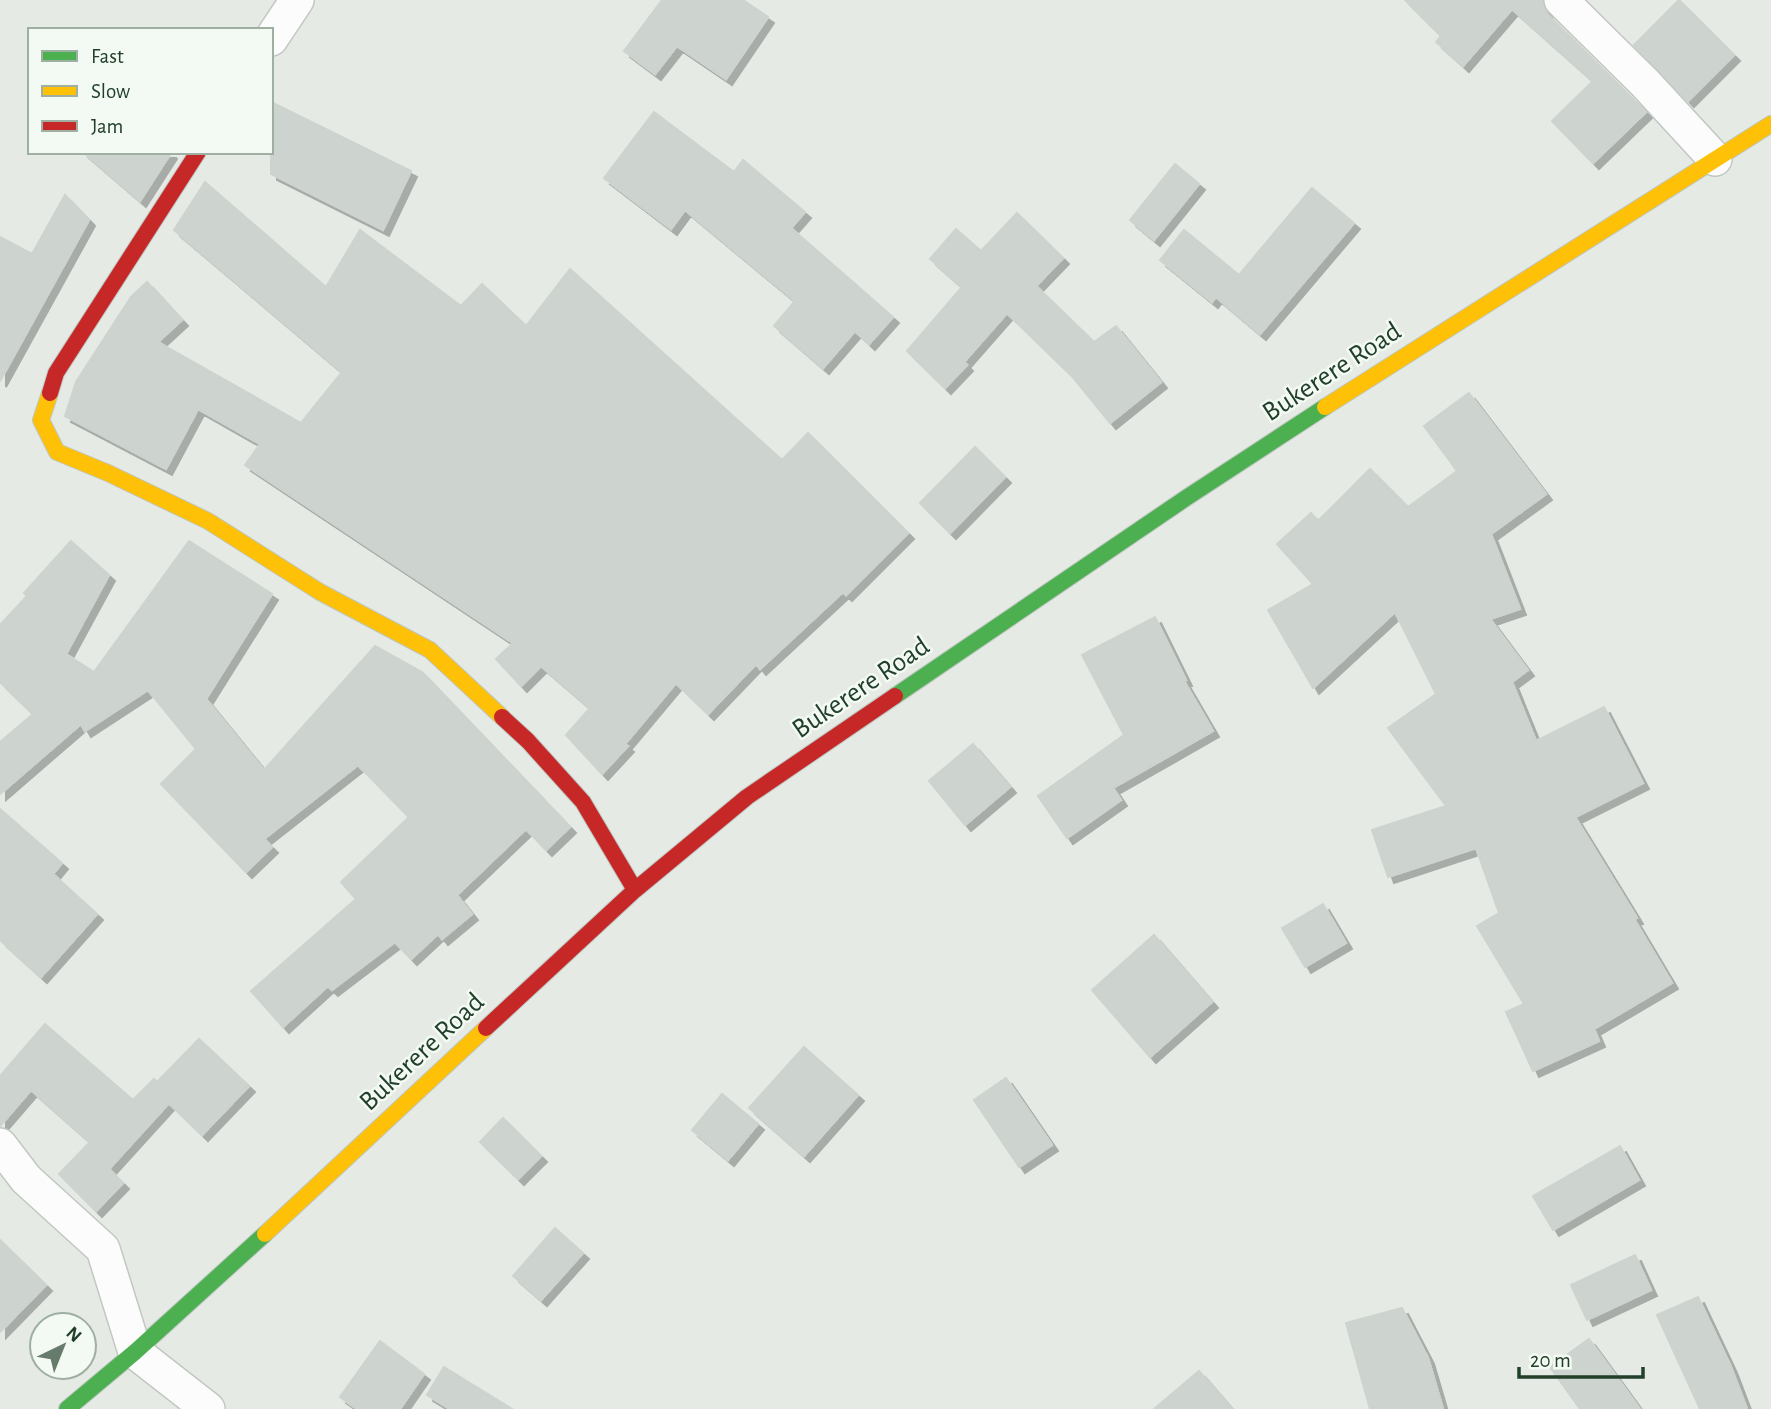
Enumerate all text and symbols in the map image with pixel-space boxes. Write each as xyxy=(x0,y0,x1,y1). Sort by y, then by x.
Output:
legend xyxy=(28,28,273,154)
text: Fast xyxy=(91,46,124,67)
text: Slow xyxy=(91,81,130,102)
text: Jam xyxy=(91,116,123,137)
street label: Bukerere Road xyxy=(1258,317,1406,427)
street label: Bukerere Road xyxy=(787,632,935,744)
street label: Bukerere Road xyxy=(354,988,490,1116)
north arrow xyxy=(28,1311,98,1381)
text: N xyxy=(62,1323,85,1346)
scale bar xyxy=(1519,1336,1643,1380)
text: 20 m xyxy=(1530,1350,1571,1371)

